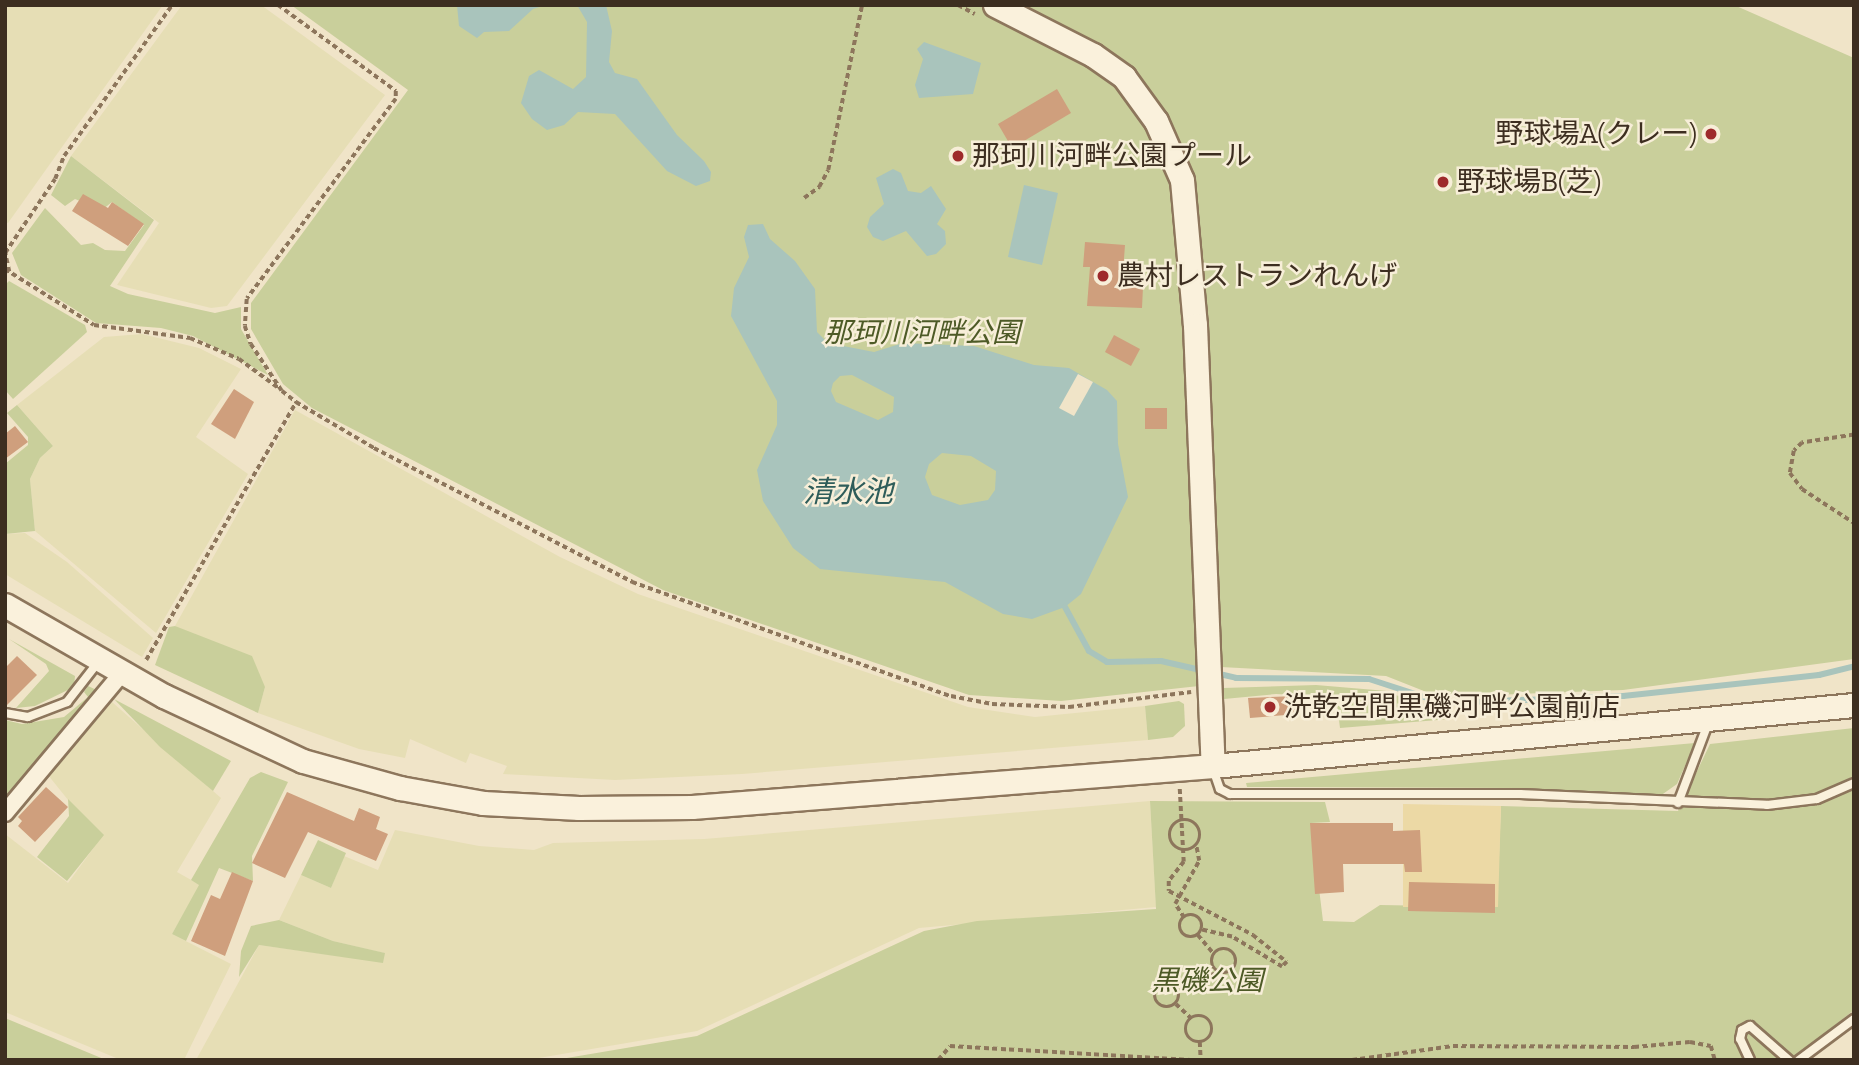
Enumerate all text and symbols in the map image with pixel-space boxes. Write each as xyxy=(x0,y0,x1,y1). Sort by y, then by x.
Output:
place label: 野球場A(クレー) xyxy=(1495,117,1697,151)
marker: 野球場A(クレー) xyxy=(1703,126,1719,142)
place label: 那珂川河畔公園プール xyxy=(972,139,1252,173)
marker: 那珂川河畔公園プール xyxy=(950,148,966,164)
place label: 野球場B(芝) xyxy=(1457,165,1601,199)
marker: 野球場B(芝) xyxy=(1435,174,1451,190)
place label: 農村レストランれんげ xyxy=(1117,259,1397,293)
marker: 農村レストランれんげ xyxy=(1095,268,1111,284)
park label: 那珂川河畔公園 xyxy=(824,316,1020,350)
water label: 清水池 xyxy=(803,474,893,510)
place label: 洗乾空間黒磯河畔公園前店 xyxy=(1284,690,1620,724)
marker: 洗乾空間黒磯河畔公園前店 xyxy=(1262,699,1278,715)
park label: 黒磯公園 xyxy=(1151,964,1263,998)

